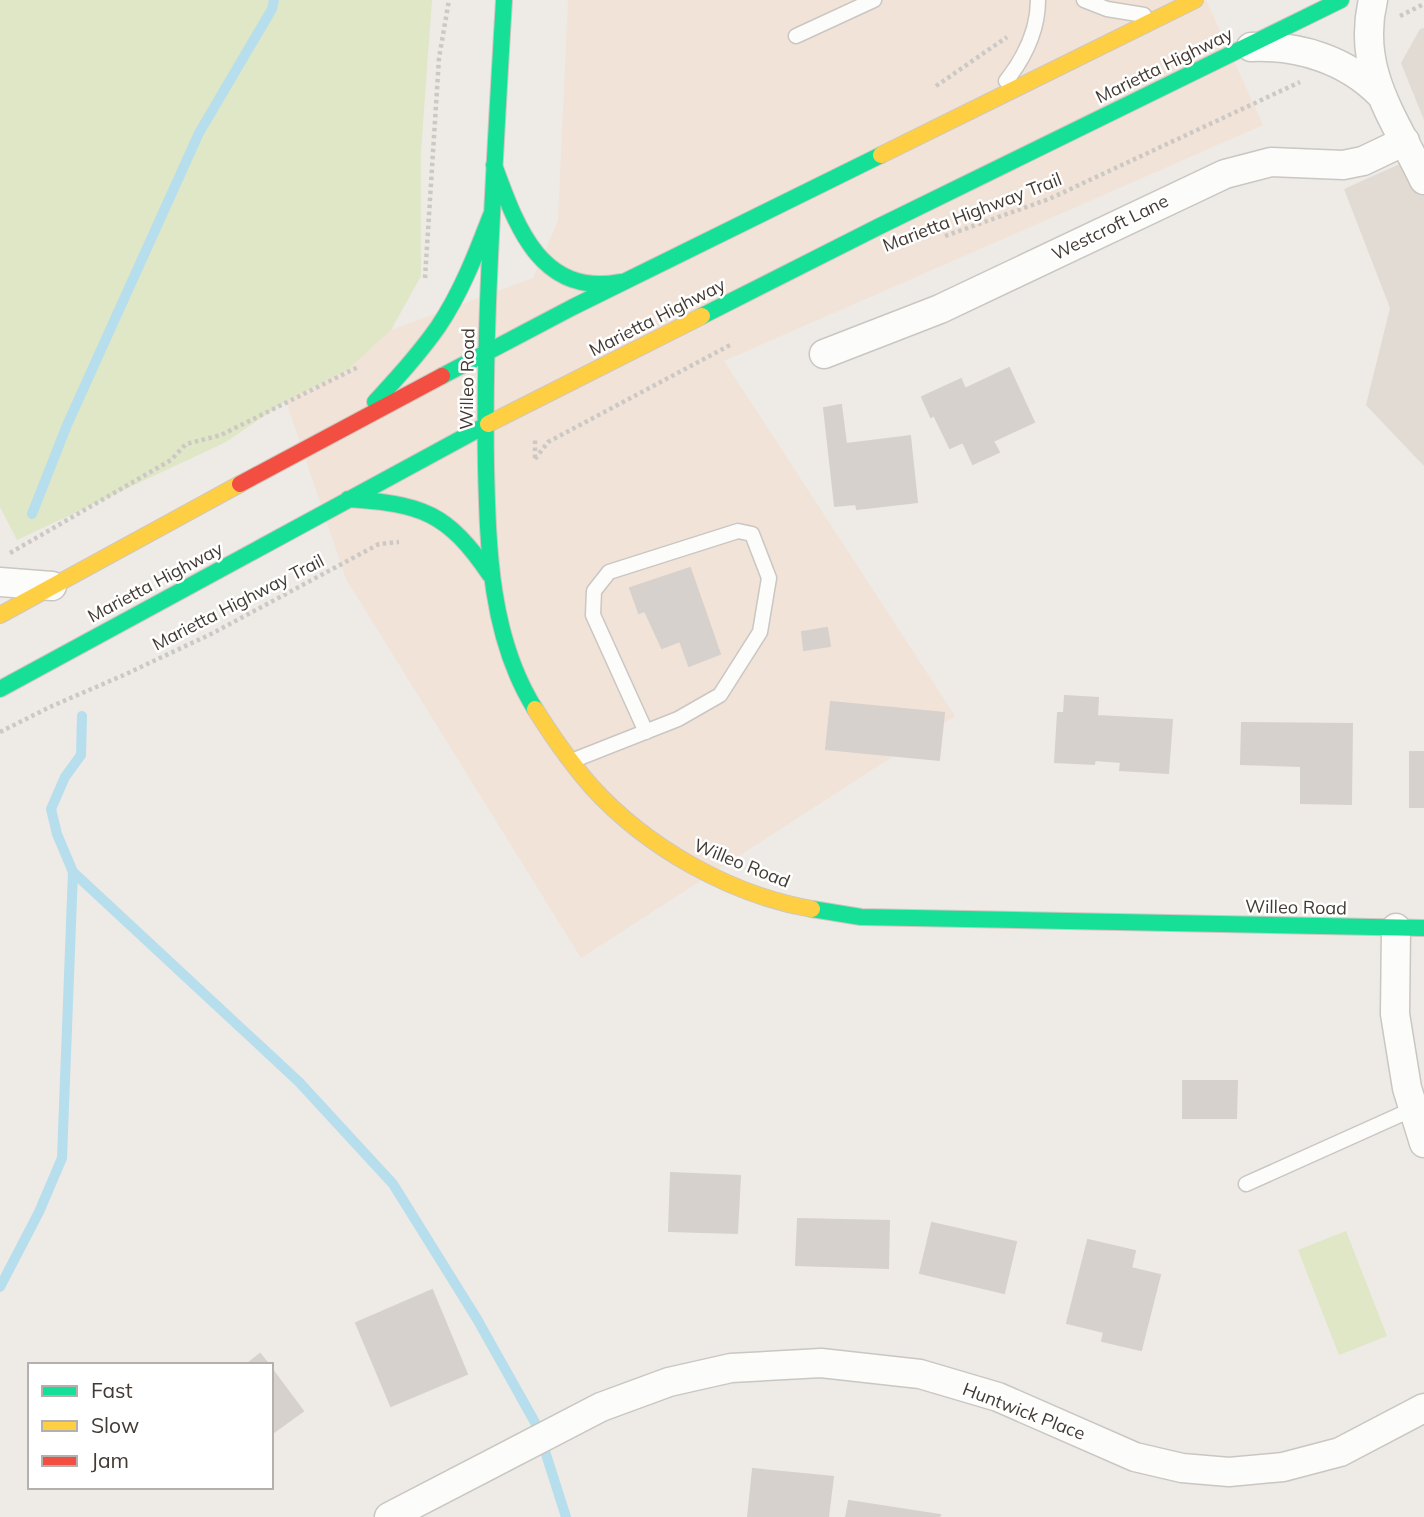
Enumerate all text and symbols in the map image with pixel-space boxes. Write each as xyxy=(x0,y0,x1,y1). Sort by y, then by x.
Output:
street label: Marietta Highway xyxy=(1092,22,1237,108)
street label: Marietta Highway Trail xyxy=(879,167,1065,257)
street label: Westcroft Lane xyxy=(1048,189,1172,265)
street label: Marietta Highway xyxy=(585,273,729,361)
street label: Willeo Road xyxy=(455,328,479,430)
street label: Marietta Highway xyxy=(83,536,227,627)
street label: Marietta Highway Trail xyxy=(148,549,328,655)
street label: Willeo Road xyxy=(691,833,793,893)
street label: Willeo Road xyxy=(1245,895,1347,919)
legend xyxy=(28,1363,273,1489)
text: Fast xyxy=(91,1377,133,1403)
street label: Huntwick Place xyxy=(960,1377,1088,1445)
text: Slow xyxy=(91,1412,139,1438)
text: Jam xyxy=(91,1447,129,1473)

